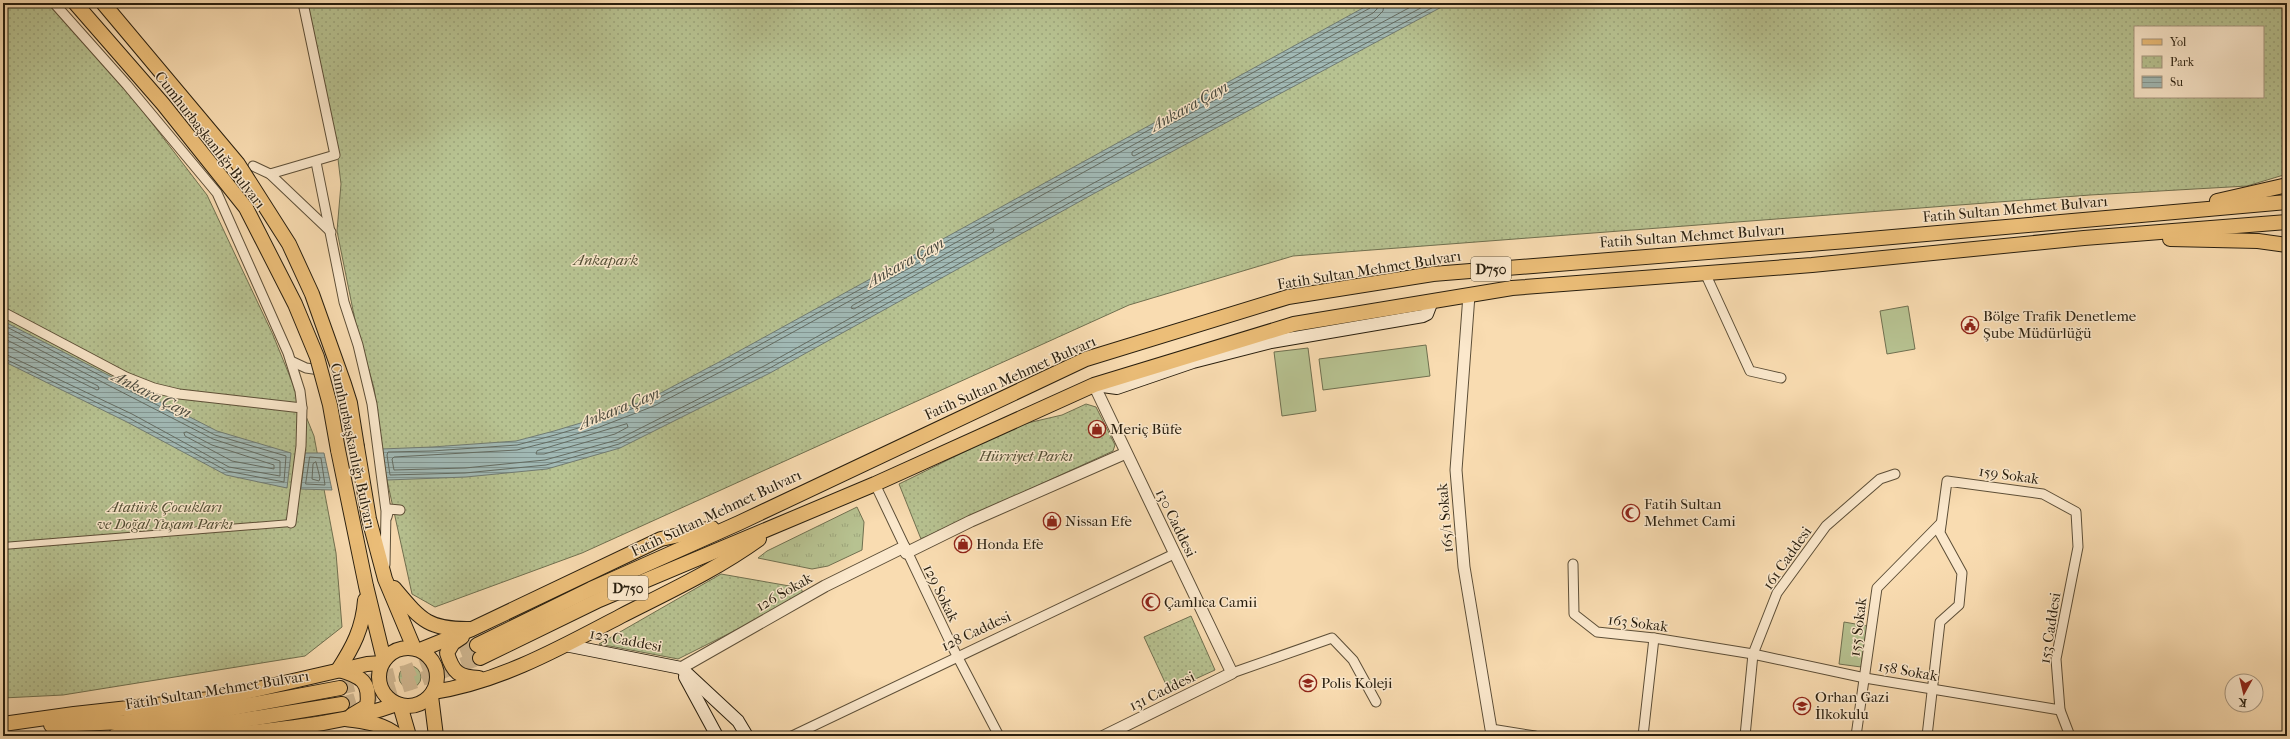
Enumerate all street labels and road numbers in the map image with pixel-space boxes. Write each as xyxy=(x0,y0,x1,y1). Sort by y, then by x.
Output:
street label: Cumhurbaşkanlığı Bulvarı xyxy=(151,68,270,213)
street label: Fatih Sultan Mehmet Bulvarı xyxy=(1922,192,2109,226)
street label: Fatih Sultan Mehmet Bulvarı xyxy=(1599,221,1786,251)
street label: Fatih Sultan Mehmet Bulvarı xyxy=(1276,246,1463,293)
road number: D750 xyxy=(1471,257,1511,281)
street label: Fatih Sultan Mehmet Bulvarı xyxy=(921,332,1099,424)
street label: Cumhurbaşkanlığı Bulvarı xyxy=(327,361,380,531)
street label: 159 Sokak xyxy=(1978,462,2040,488)
street label: Fatih Sultan Mehmet Bulvarı xyxy=(628,465,805,560)
street label: 165/1 Sokak xyxy=(1433,482,1457,554)
street label: 130 Caddesi xyxy=(1152,486,1201,561)
street label: 161 Caddesi xyxy=(1759,523,1816,593)
street label: 129 Sokak xyxy=(919,561,963,625)
street label: 126 Sokak xyxy=(753,569,816,615)
road number: D750 xyxy=(608,576,648,600)
street label: 153 Caddesi xyxy=(2035,591,2065,665)
street label: 155 Sokak xyxy=(1845,596,1871,657)
street label: 128 Caddesi xyxy=(938,607,1014,655)
street label: 163 Sokak xyxy=(1607,610,1669,636)
street label: 123 Caddesi xyxy=(588,624,664,656)
street label: 158 Sokak xyxy=(1877,657,1939,685)
street label: Fatih Sultan Mehmet Bulvarı xyxy=(124,666,311,713)
street label: 131 Caddesi xyxy=(1126,667,1198,715)

